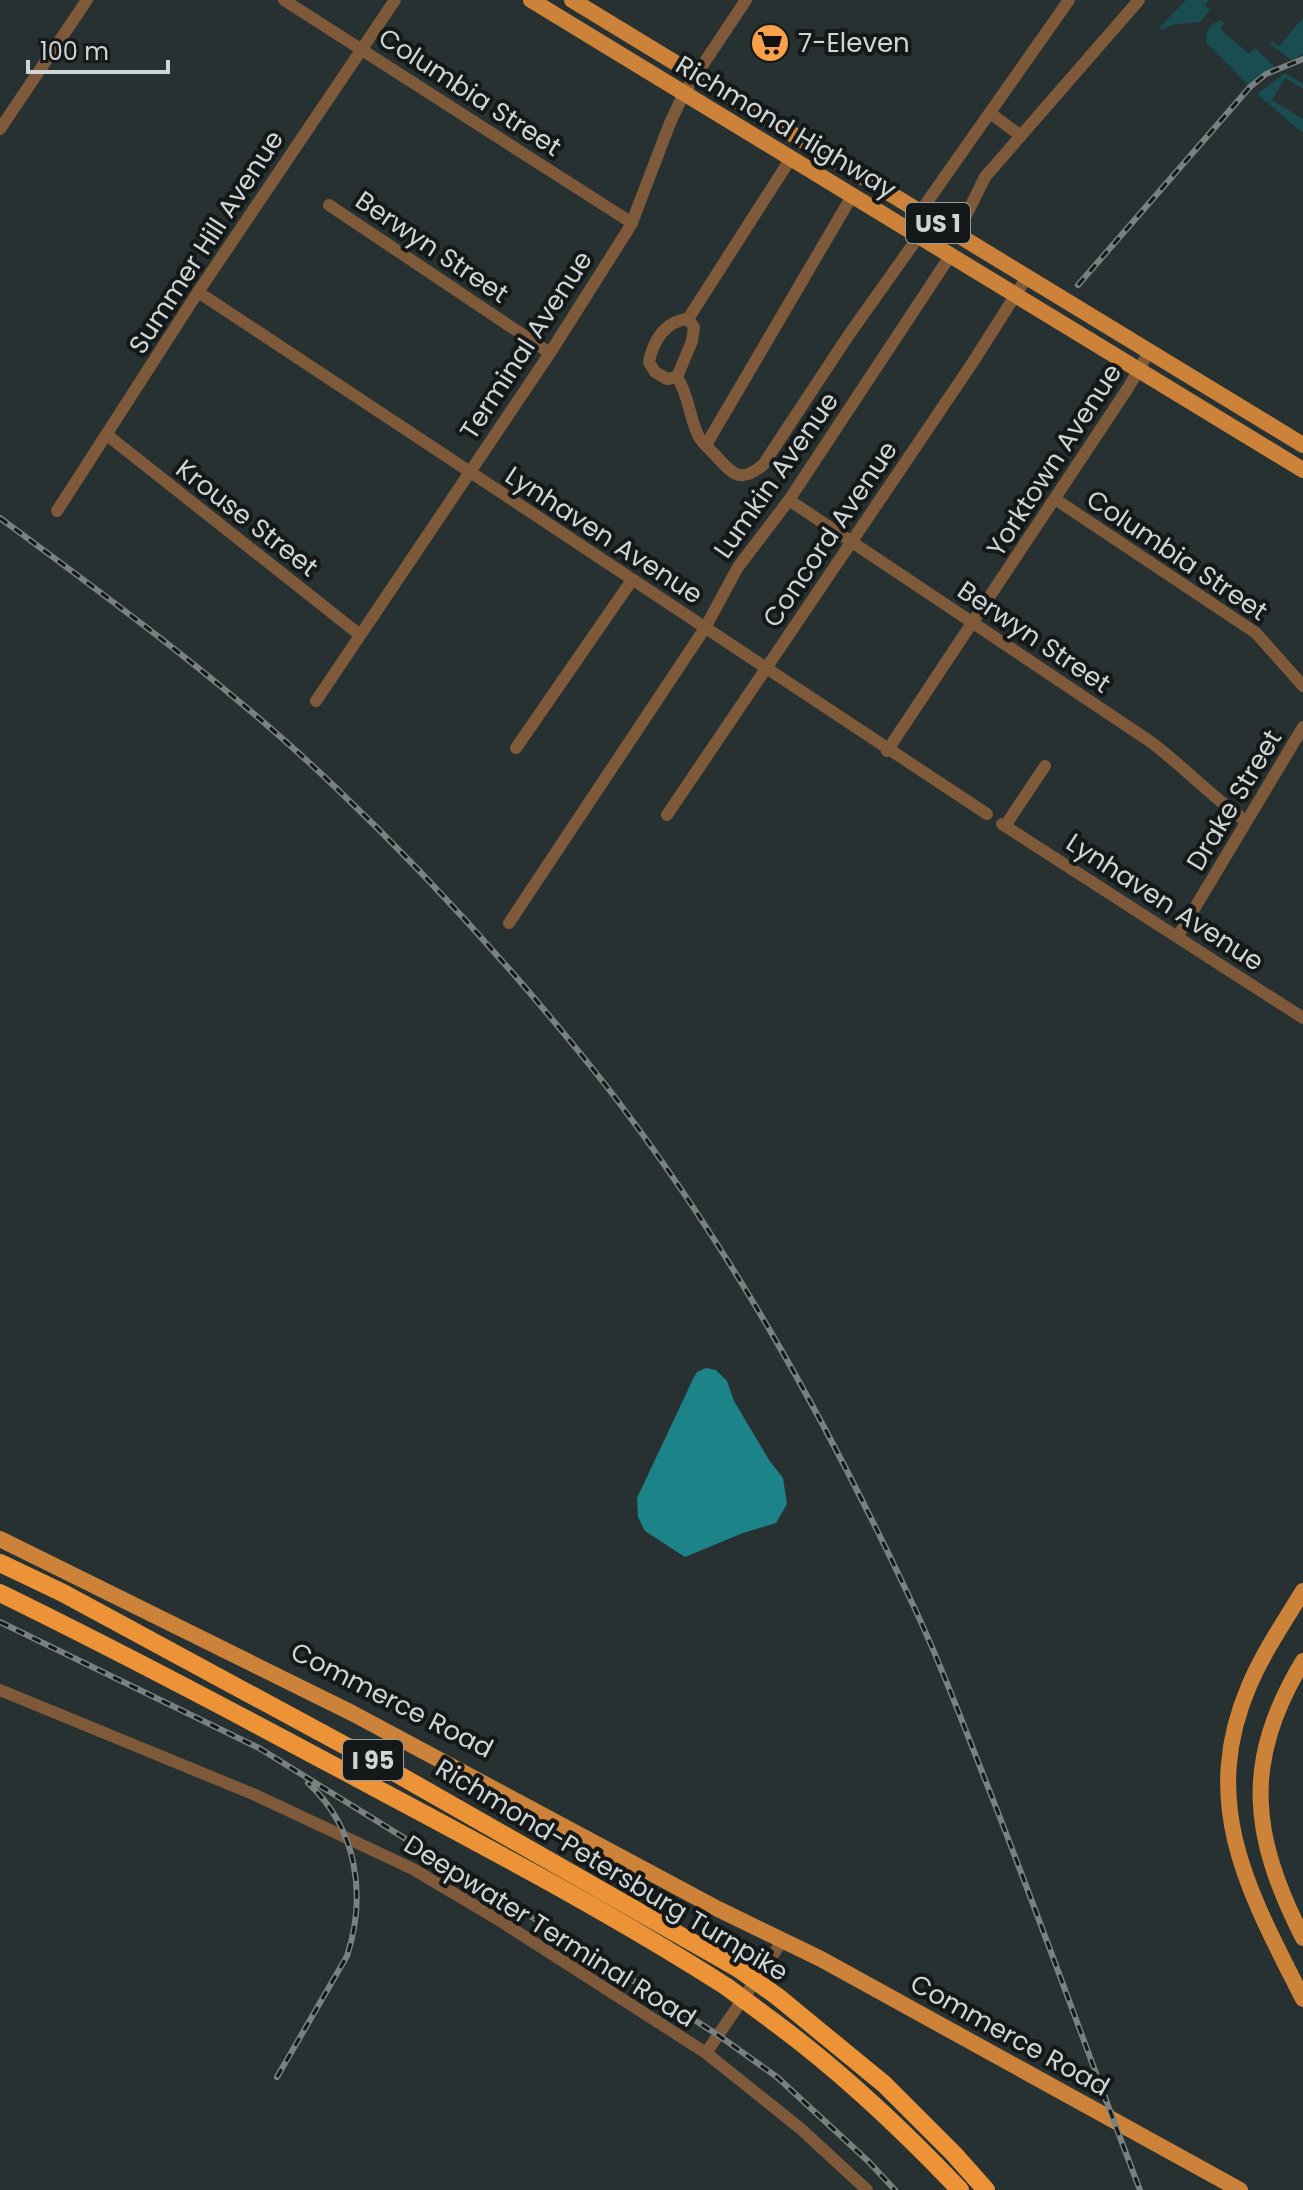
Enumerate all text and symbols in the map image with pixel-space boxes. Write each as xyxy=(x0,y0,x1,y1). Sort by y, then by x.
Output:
street label: Columbia Street xyxy=(372,19,568,165)
supermarket icon: 7-Eleven xyxy=(749,22,791,64)
scale bar xyxy=(28,24,168,74)
place label: 7-Eleven xyxy=(798,25,910,61)
text: 100 m xyxy=(40,35,109,68)
street label: Richmond Highway xyxy=(669,47,903,207)
street label: Summer Hill Avenue xyxy=(120,123,292,361)
street label: Berwyn Street xyxy=(348,182,516,312)
road number: US 1 xyxy=(906,203,970,243)
street label: Terminal Avenue xyxy=(451,244,601,446)
street label: Yorktown Avenue xyxy=(978,356,1130,564)
street label: Lumkin Avenue xyxy=(705,385,847,565)
street label: Concord Avenue xyxy=(754,434,906,634)
street label: Krouse Street xyxy=(168,451,326,585)
street label: Lynhaven Avenue xyxy=(498,458,710,612)
street label: Columbia Street xyxy=(1079,481,1275,629)
street label: Berwyn Street xyxy=(950,572,1118,702)
street label: Drake Street xyxy=(1178,723,1290,877)
street label: Lynhaven Avenue xyxy=(1059,825,1271,979)
street label: Commerce Road xyxy=(285,1633,499,1767)
road number: I 95 xyxy=(343,1740,403,1780)
street label: Richmond-Petersburg Turnpike xyxy=(429,1750,795,1990)
street label: Deepwater Terminal Road xyxy=(397,1826,703,2036)
street label: Commerce Road xyxy=(904,1965,1116,2105)

